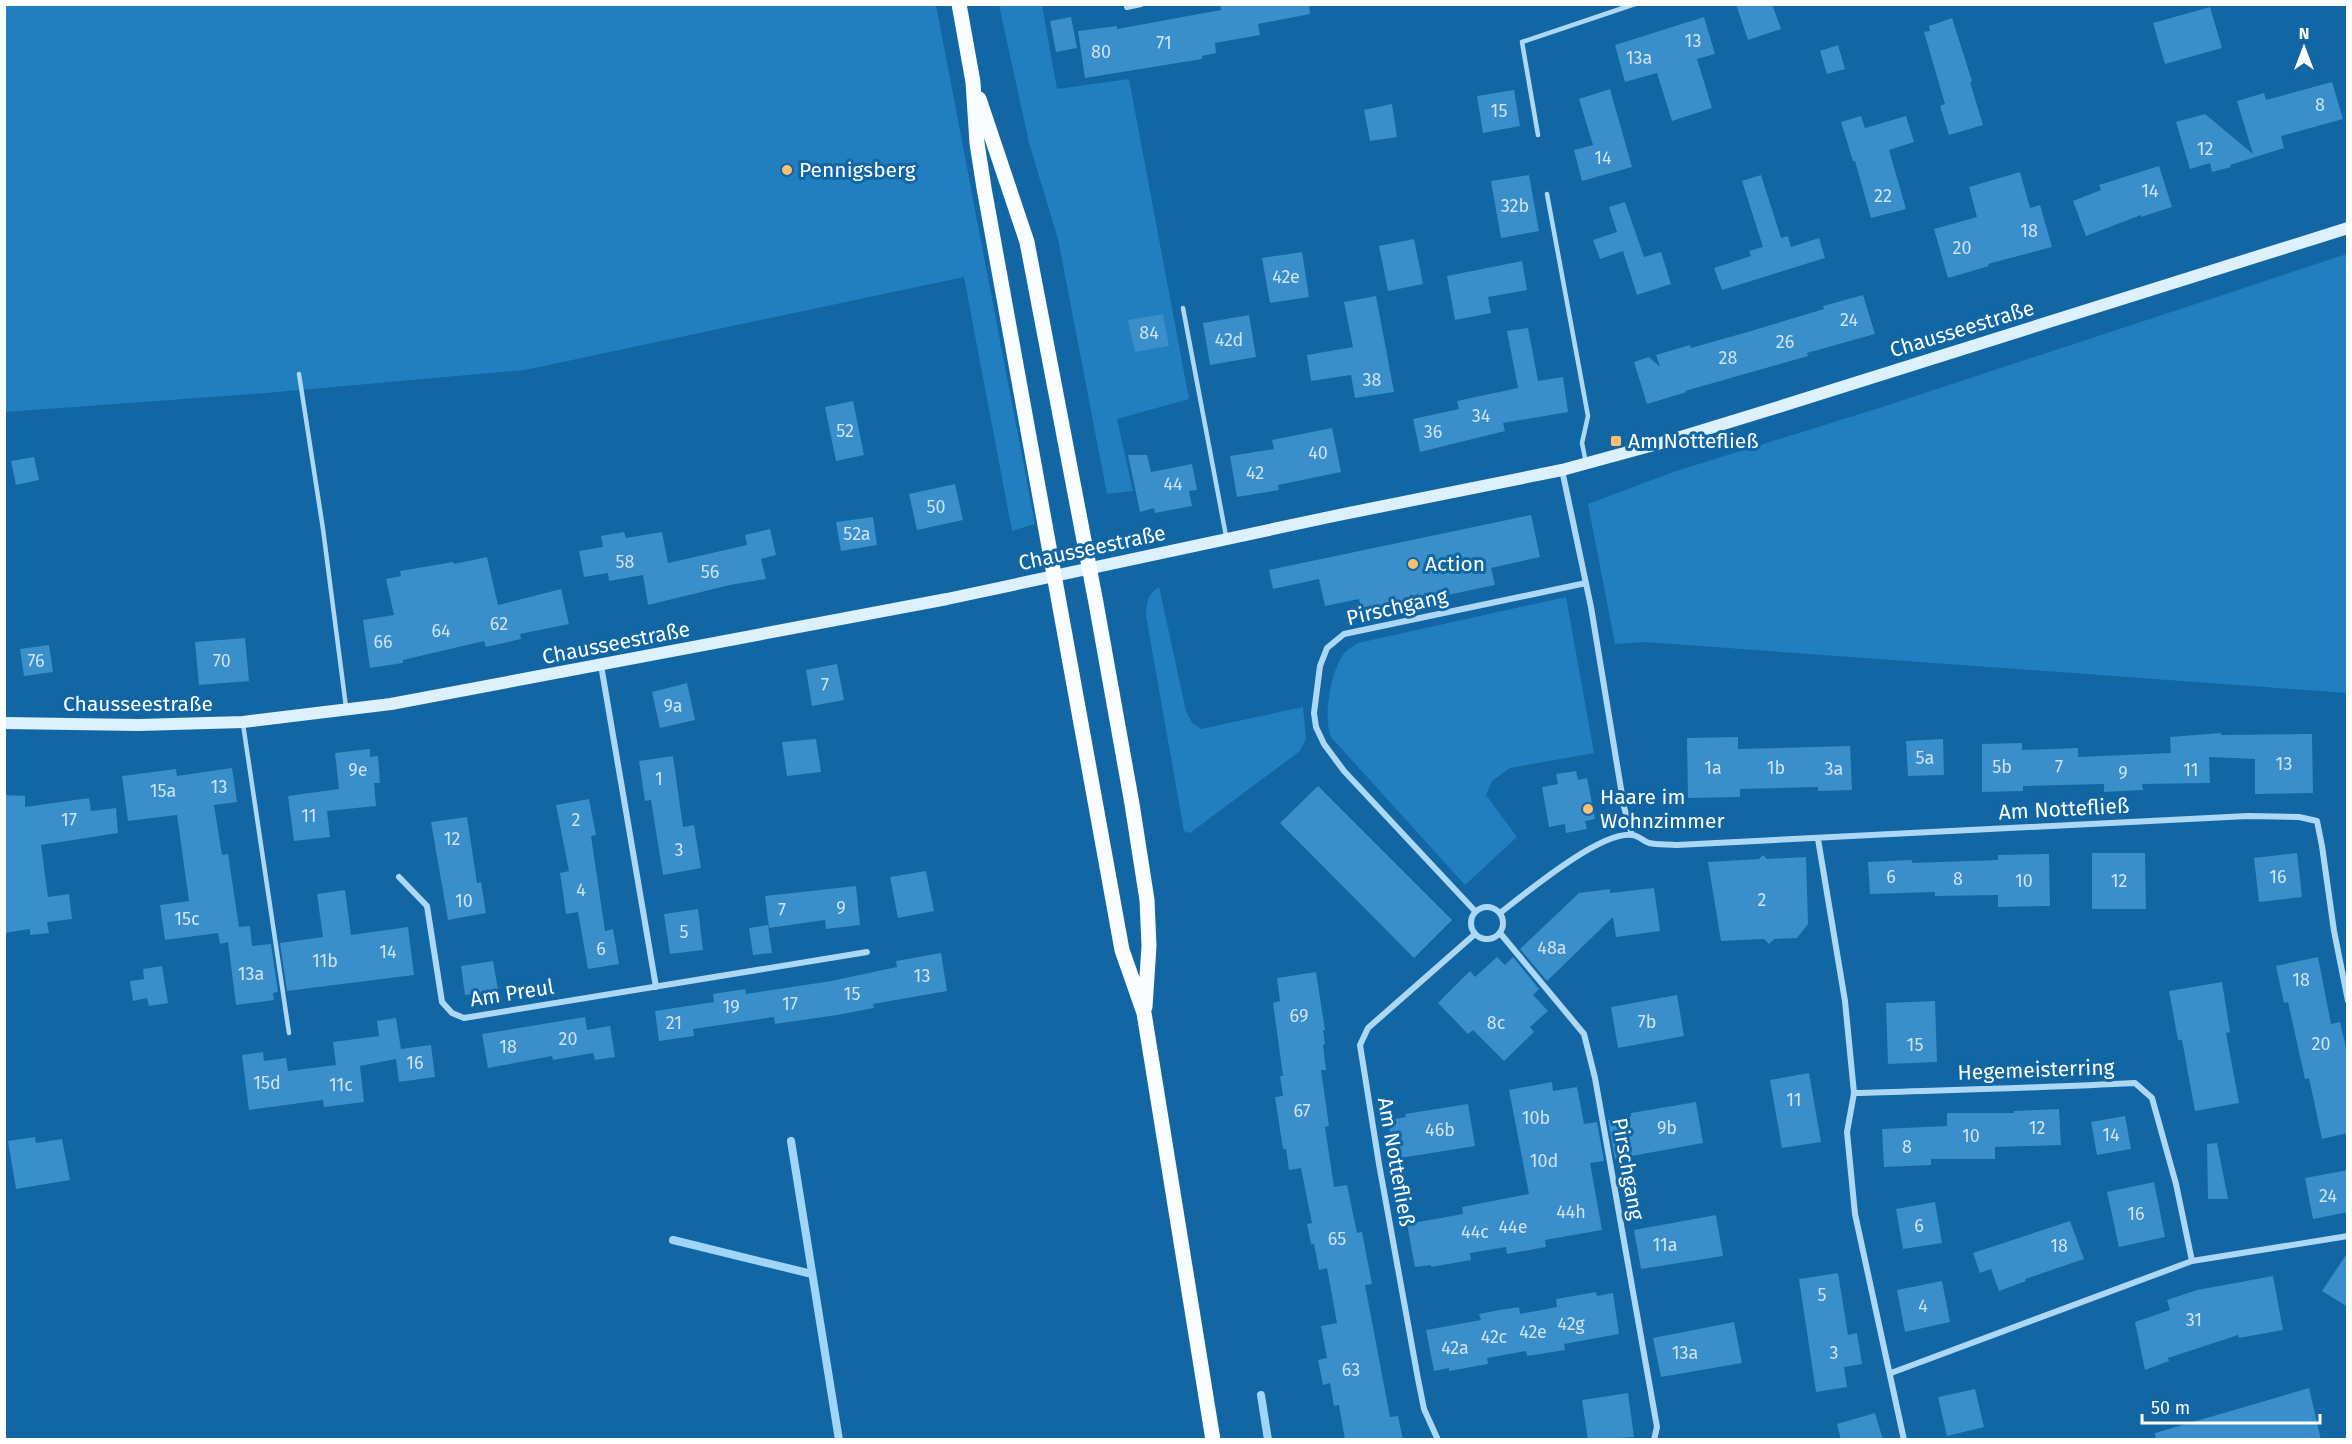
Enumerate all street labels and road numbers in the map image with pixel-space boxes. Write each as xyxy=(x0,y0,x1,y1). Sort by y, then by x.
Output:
street label: Chausseestraße xyxy=(1887,295,2037,363)
street label: Chausseestraße xyxy=(1016,520,1168,576)
street label: Pirschgang xyxy=(1344,583,1450,631)
street label: Chausseestraße xyxy=(540,616,692,670)
street label: Chausseestraße xyxy=(63,691,213,717)
street label: Am Nottefließ xyxy=(1998,793,2130,825)
street label: Am Preul xyxy=(468,974,556,1012)
street label: Hegemeisterring xyxy=(1957,1054,2115,1086)
street label: Am Nottefließ xyxy=(1372,1095,1420,1229)
street label: Pirschgang xyxy=(1606,1116,1650,1222)

